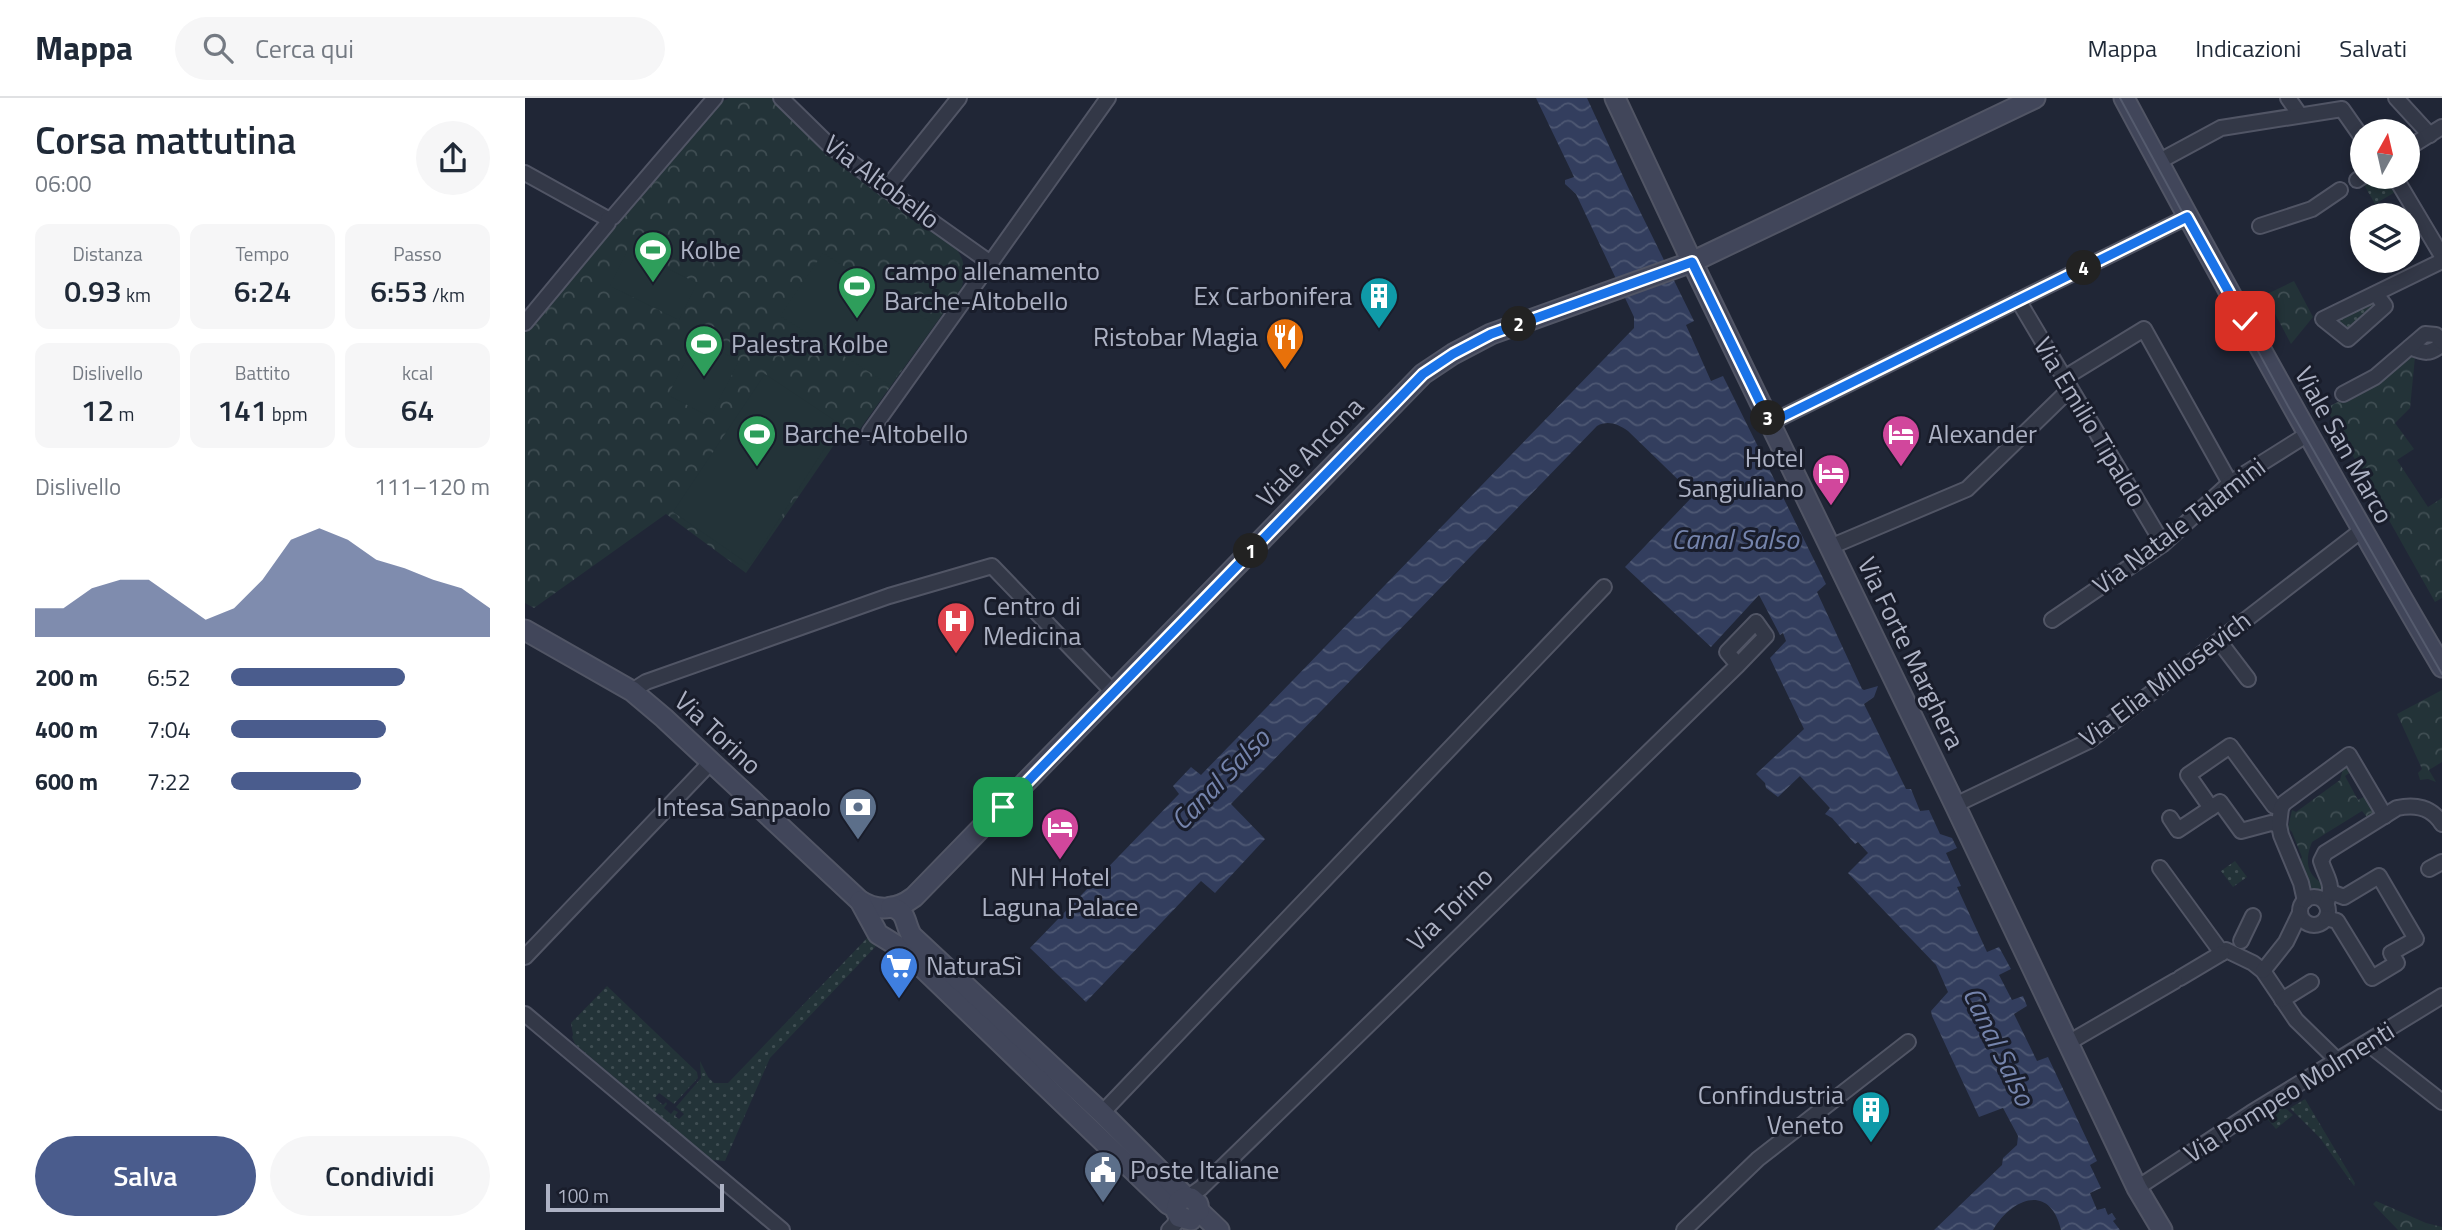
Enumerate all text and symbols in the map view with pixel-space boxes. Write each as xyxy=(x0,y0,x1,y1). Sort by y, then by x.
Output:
search box xyxy=(175,17,665,80)
text: Mappa xyxy=(35,23,133,73)
icon: search xyxy=(199,29,237,67)
text: Cerca qui xyxy=(255,29,354,68)
text: Mappa xyxy=(2088,30,2157,66)
text: Indicazioni xyxy=(2195,30,2301,66)
text: Salvati xyxy=(2339,30,2407,66)
text: Corsa mattutina xyxy=(35,111,296,169)
north arrow xyxy=(2350,119,2420,189)
map controls xyxy=(2350,119,2420,273)
button: share xyxy=(416,121,490,195)
street label: Via Altobello xyxy=(816,125,949,238)
text: 06:00 xyxy=(35,166,92,201)
button: layers xyxy=(2350,203,2420,273)
sports icon: Kolbe xyxy=(632,229,674,284)
place label: Kolbe xyxy=(680,230,741,269)
text: Distanza xyxy=(73,239,142,268)
text: Tempo xyxy=(236,239,289,268)
text: Passo xyxy=(393,239,442,268)
pin: 4 xyxy=(2067,250,2101,286)
place label: campo allenamento Barche-Altobello xyxy=(884,251,1100,320)
text: 4 xyxy=(2078,253,2089,282)
sports icon: campo allenamento Barche-Altobello xyxy=(836,265,878,320)
text: 0.93 xyxy=(64,268,122,314)
text: 6:24 xyxy=(234,268,291,314)
text: 6:53 xyxy=(370,268,428,314)
building icon: Ex Carbonifera xyxy=(1358,275,1400,330)
place label: Ex Carbonifera xyxy=(1193,276,1352,315)
text: km xyxy=(122,280,151,309)
text: /km xyxy=(428,280,465,309)
pin xyxy=(2215,291,2275,351)
icon: check xyxy=(2226,302,2264,340)
pin: 2 xyxy=(1501,306,1537,342)
text: 2 xyxy=(1513,309,1524,338)
restaurant icon: Ristobar Magia xyxy=(1264,316,1306,371)
place label: Ristobar Magia xyxy=(1093,317,1258,356)
sports icon: Palestra Kolbe xyxy=(683,323,725,378)
place label: Palestra Kolbe xyxy=(731,324,888,363)
street label: Via Emilio Tipaldo xyxy=(2024,329,2157,514)
text: Dislivello xyxy=(72,358,143,387)
text: Battito xyxy=(235,358,290,387)
text: kcal xyxy=(402,358,433,387)
street label: Viale San Marco xyxy=(2285,359,2404,530)
text: 12 xyxy=(81,387,114,433)
text: 141 xyxy=(217,387,268,433)
text: 64 xyxy=(401,387,434,433)
street label: Viale Ancona xyxy=(1247,388,1372,516)
text: m xyxy=(114,399,134,428)
text: bpm xyxy=(268,399,308,428)
pin: 3 xyxy=(1751,400,1785,436)
text: 3 xyxy=(1762,403,1773,432)
sports icon: Barche-Altobello xyxy=(736,413,778,468)
hotel icon: Alexander xyxy=(1880,413,1922,468)
place label: Barche-Altobello xyxy=(784,414,968,453)
place label: Alexander xyxy=(1928,414,2037,453)
place label: Hotel Sangiuliano xyxy=(1678,438,1804,507)
street label: Via Natale Talamini xyxy=(2084,448,2273,604)
hotel icon: Hotel Sangiuliano xyxy=(1810,452,1852,507)
text: Dislivello xyxy=(35,469,121,504)
text: 111–120 m xyxy=(374,469,490,504)
water label: Canal Salso xyxy=(1671,517,1800,560)
pin: 1 xyxy=(1233,533,1269,568)
text: 1 xyxy=(1245,536,1256,565)
street label: Via Forte Marghera xyxy=(1848,550,1975,756)
place label: Centro di Medicina xyxy=(983,586,1081,655)
hospital icon: Centro di Medicina xyxy=(935,600,977,655)
street label: Via Elia Millosevich xyxy=(2071,601,2259,756)
text: 200 m xyxy=(35,660,98,695)
text: 6:52 xyxy=(147,660,191,695)
street label: Via Torino xyxy=(666,682,771,783)
text: 400 m xyxy=(35,712,98,747)
text: 7:04 xyxy=(147,712,191,747)
water label: Canal Salso xyxy=(1160,717,1280,840)
text: 600 m xyxy=(35,764,98,799)
text: 7:22 xyxy=(147,764,191,799)
pin xyxy=(973,777,1033,837)
bank icon: Intesa Sanpaolo xyxy=(837,786,879,841)
place label: Intesa Sanpaolo xyxy=(656,787,831,826)
icon: arrive xyxy=(984,788,1022,826)
hotel icon: NH Hotel Laguna Palace xyxy=(1039,806,1081,861)
place label: NH Hotel Laguna Palace xyxy=(981,857,1139,926)
street label: Via Torino xyxy=(1398,857,1502,960)
supermarket icon: NaturaSì xyxy=(878,945,920,1000)
place label: NaturaSì xyxy=(926,946,1022,985)
water label: Canal Salso xyxy=(1952,979,2047,1114)
street label: Via Pompeo Molmenti xyxy=(2176,1011,2402,1172)
place label: Confindustria Veneto xyxy=(1698,1075,1844,1144)
building icon: Confindustria Veneto xyxy=(1850,1089,1892,1144)
button: Salva xyxy=(35,1136,256,1216)
button: Condividi xyxy=(270,1136,490,1216)
public building icon: Poste Italiane xyxy=(1082,1149,1124,1204)
place label: Poste Italiane xyxy=(1130,1150,1279,1189)
scale bar xyxy=(546,1181,725,1213)
text: 100 m xyxy=(557,1181,609,1210)

